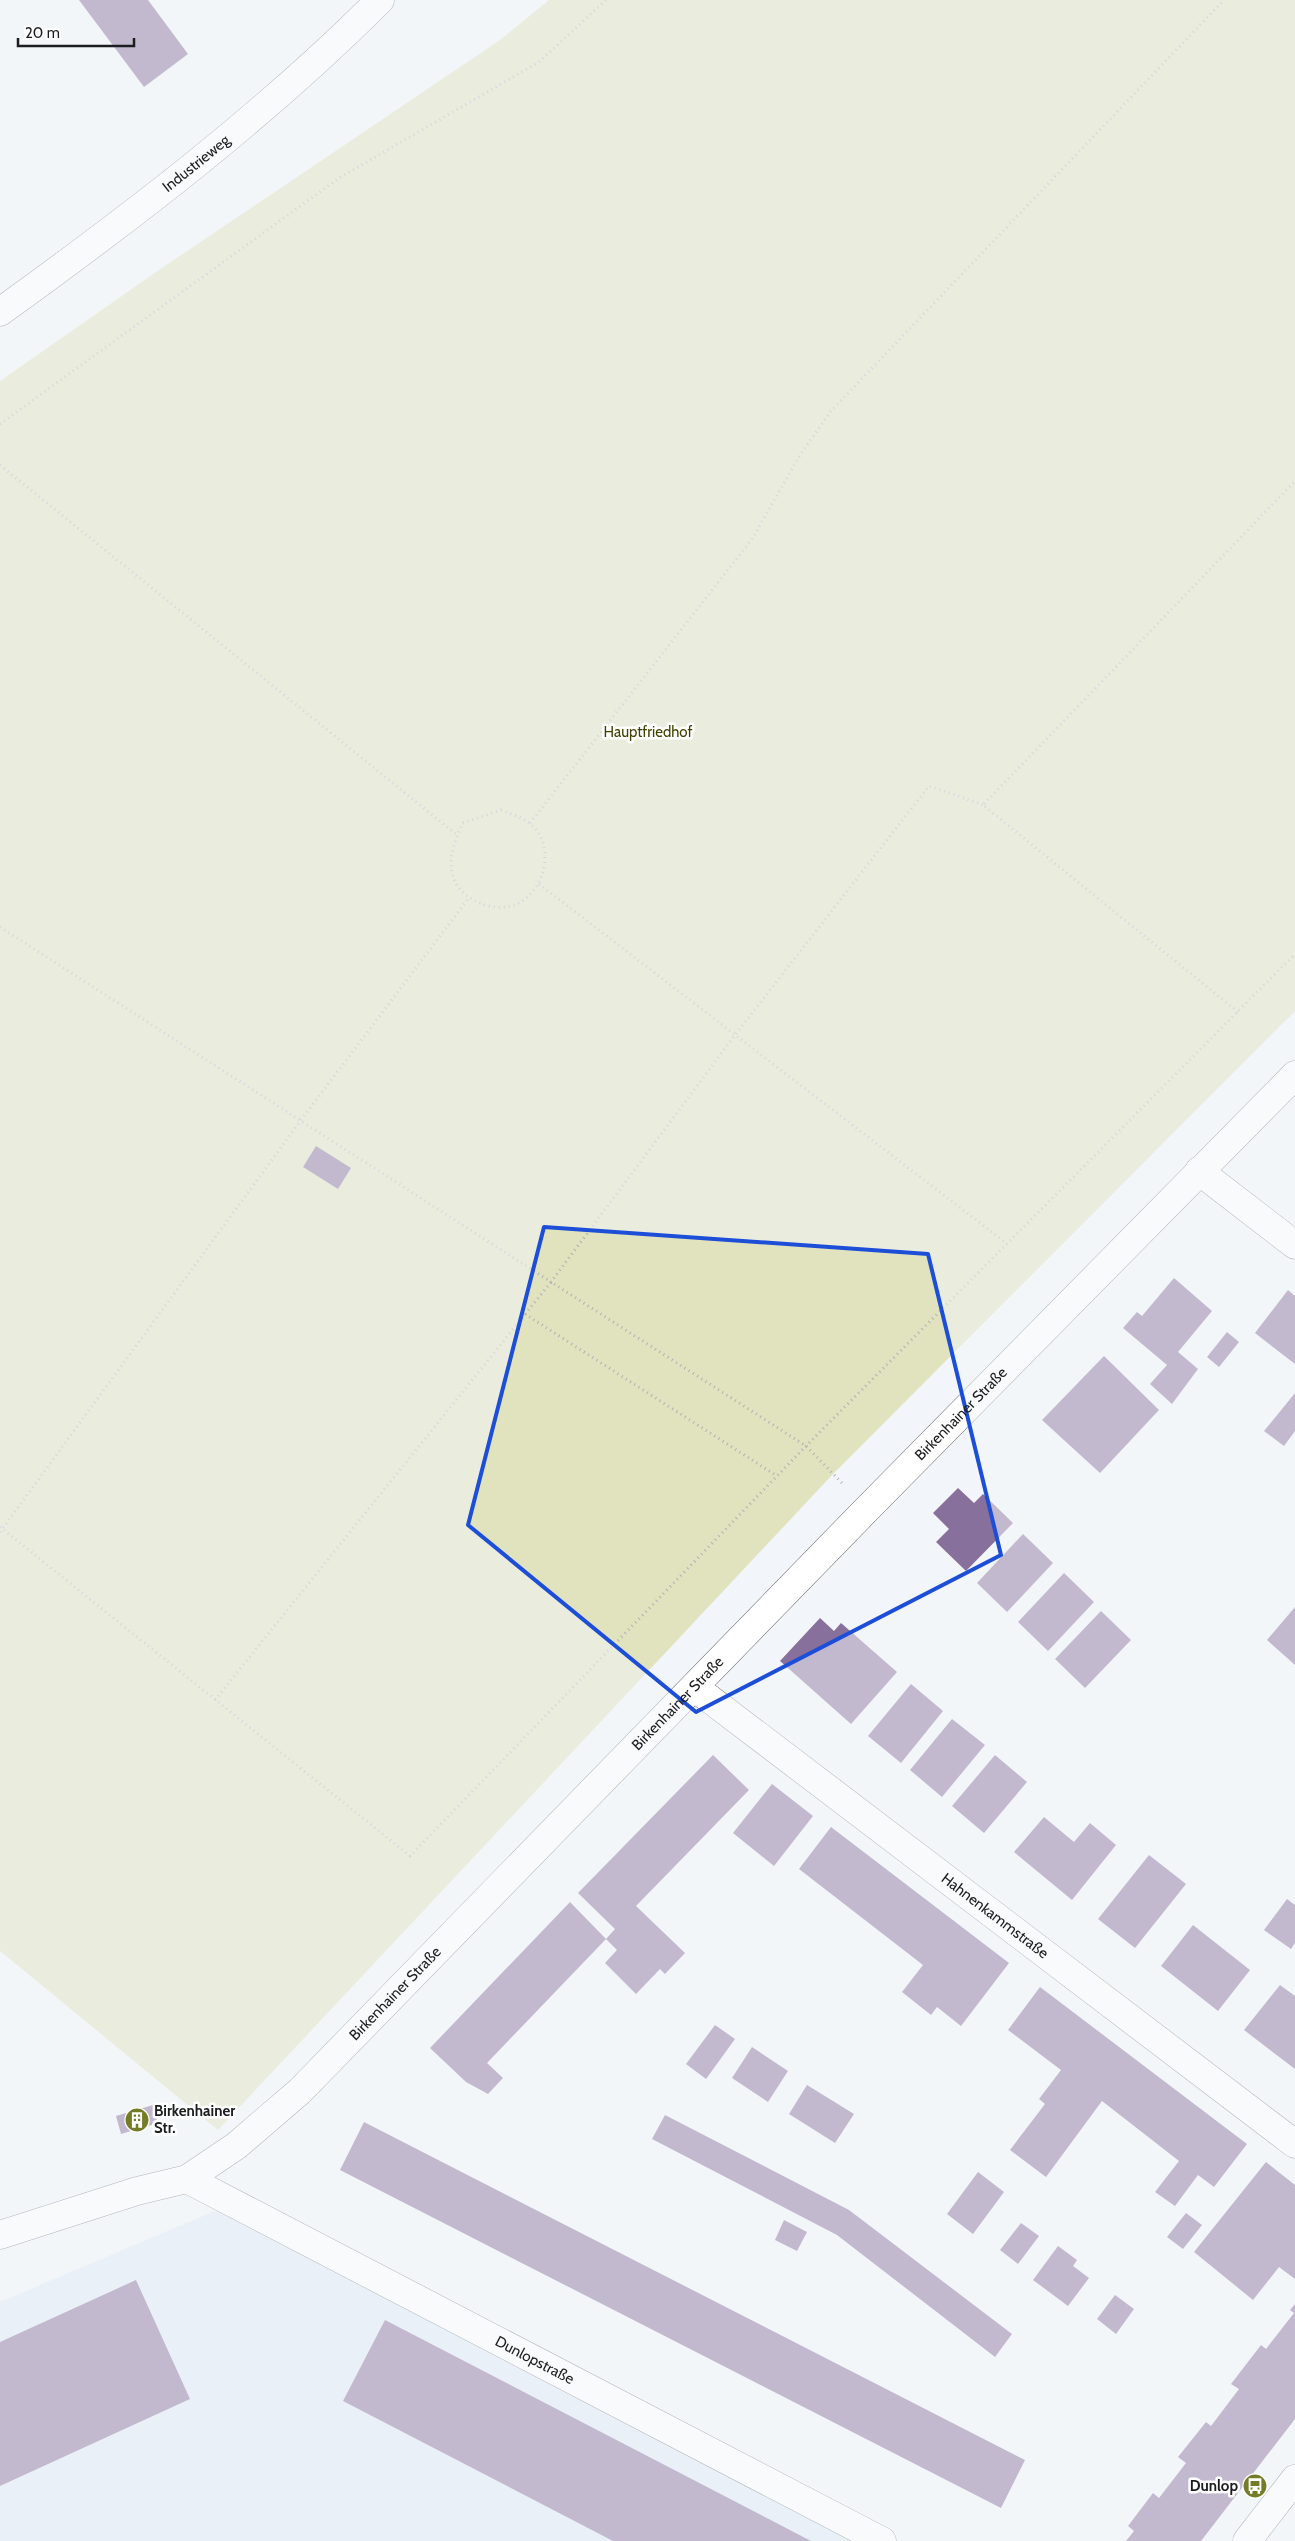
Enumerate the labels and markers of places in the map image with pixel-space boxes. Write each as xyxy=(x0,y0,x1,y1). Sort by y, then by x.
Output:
place label: Birkenhainer Str. xyxy=(154,2102,235,2137)
building icon: Birkenhainer Str. xyxy=(124,2107,150,2133)
bus stop icon: Dunlop xyxy=(1242,2473,1268,2499)
place label: Dunlop xyxy=(1190,2477,1238,2495)

